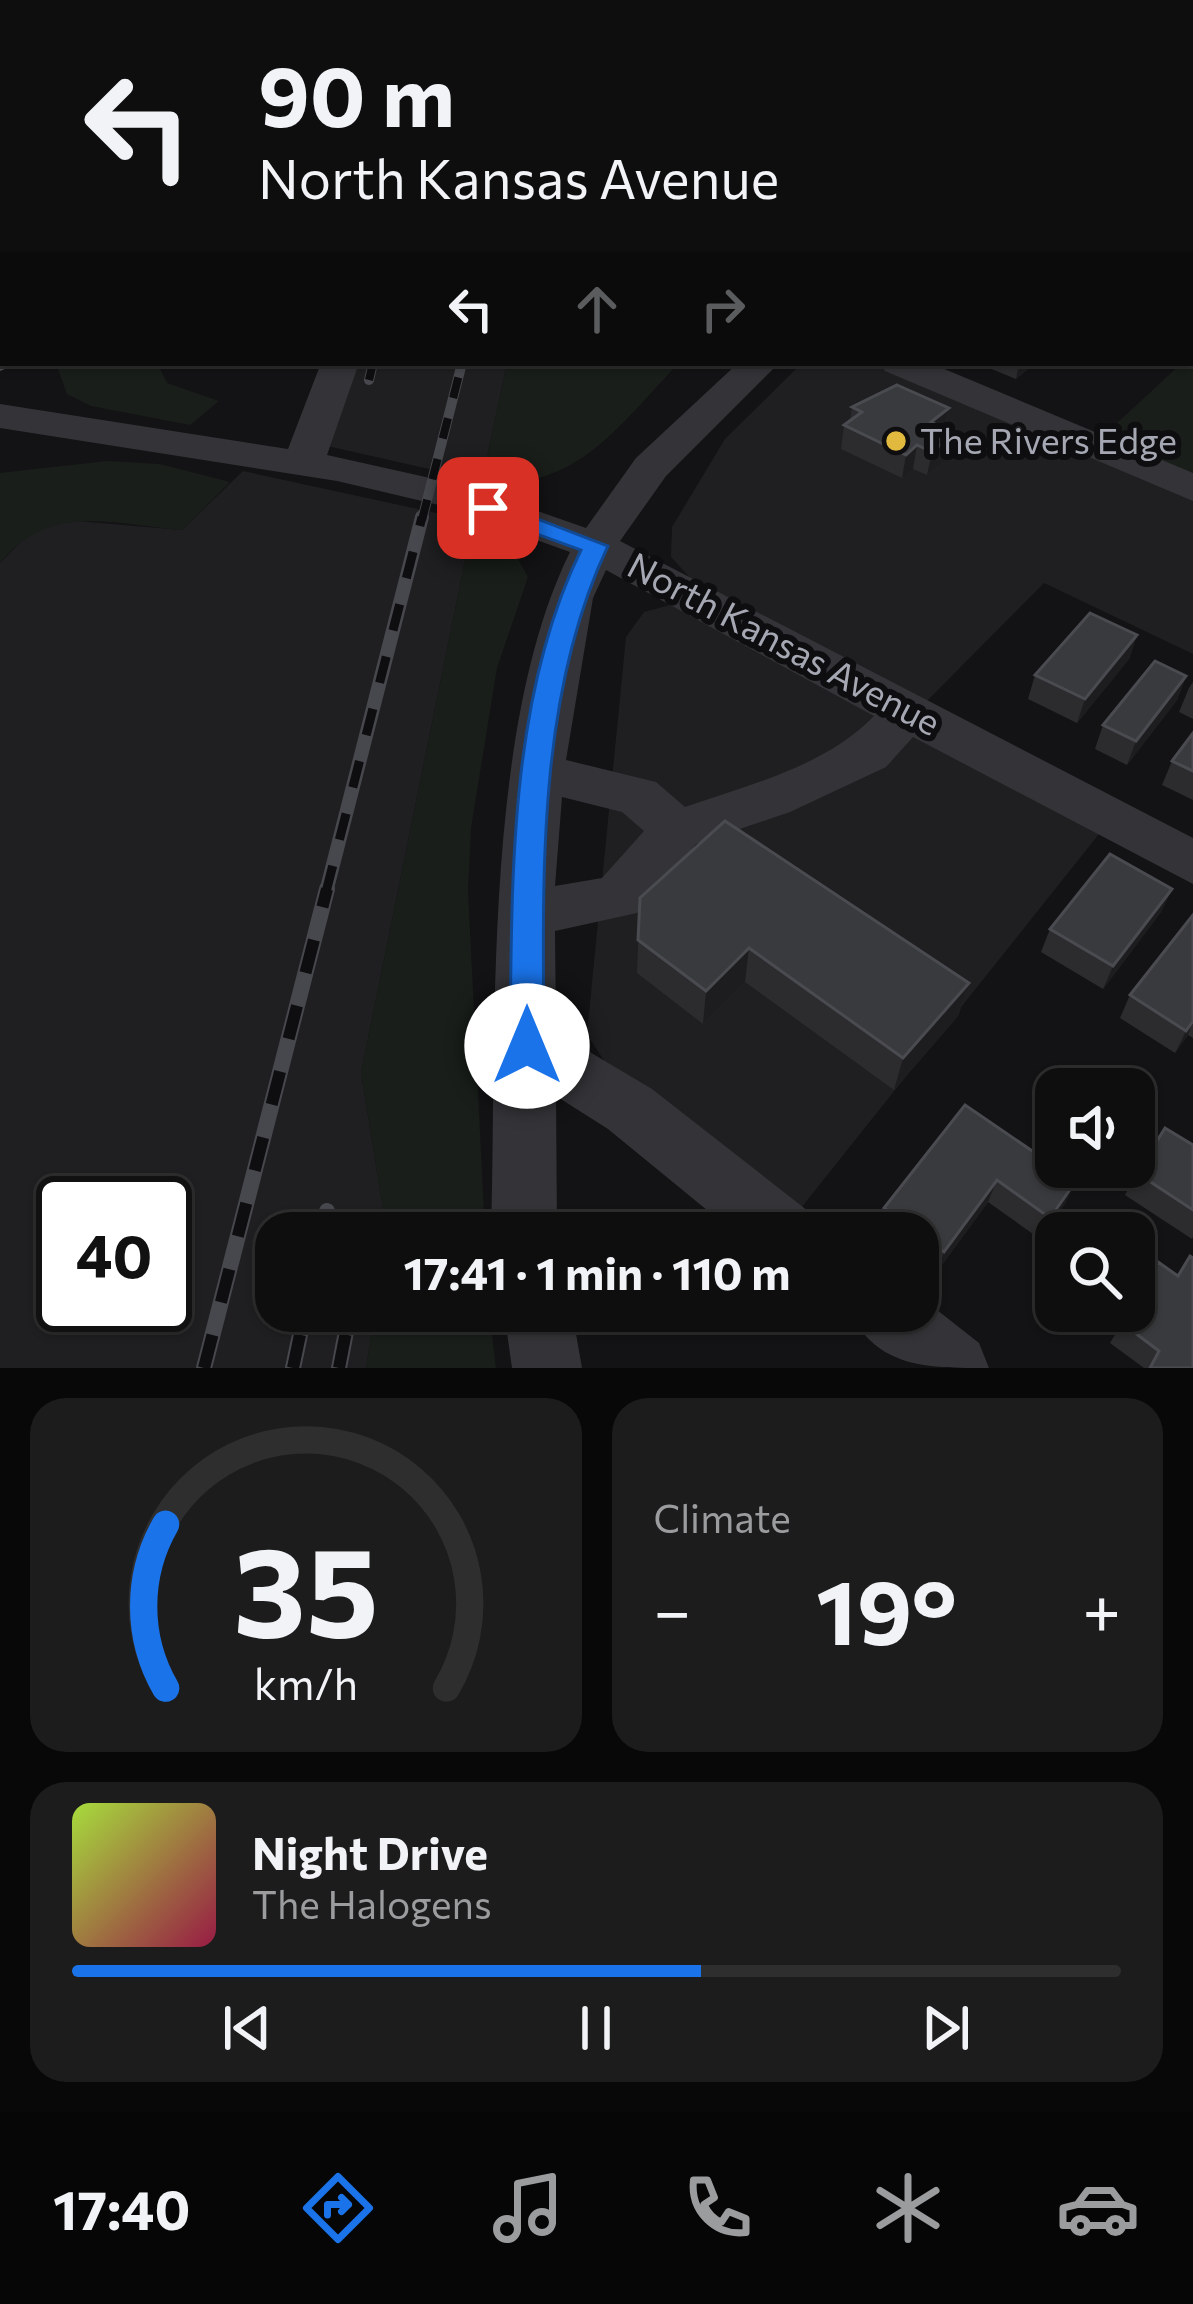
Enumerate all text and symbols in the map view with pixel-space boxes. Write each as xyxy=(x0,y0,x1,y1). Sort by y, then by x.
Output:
text: 90 m xyxy=(258,42,455,144)
icon: left xyxy=(60,48,216,204)
text: North Kansas Avenue xyxy=(258,144,779,210)
icon: left xyxy=(438,276,504,342)
icon: ahead xyxy=(564,276,630,342)
icon: right xyxy=(690,276,756,342)
place label: The Rivers Edge xyxy=(920,417,1177,461)
marker: The Rivers Edge xyxy=(883,428,909,454)
pin xyxy=(437,457,539,559)
icon: arrive xyxy=(455,475,521,541)
street label: North Kansas Avenue xyxy=(621,541,949,743)
position arrow xyxy=(464,983,590,1109)
map controls xyxy=(1035,1068,1155,1332)
button: sound xyxy=(1035,1068,1155,1188)
speed limit sign: 40 xyxy=(36,1176,192,1332)
button: search xyxy=(1035,1212,1155,1332)
text: 17:41 · 1 min · 110 m xyxy=(403,1244,791,1299)
text: Climate xyxy=(654,1493,791,1541)
text: 35 xyxy=(233,1510,378,1663)
text: 19° xyxy=(816,1553,957,1664)
text: − xyxy=(654,1568,691,1649)
text: + xyxy=(1082,1568,1121,1649)
text: km/h xyxy=(254,1656,358,1709)
text: Night Drive xyxy=(252,1824,488,1879)
text: The Halogens xyxy=(252,1879,492,1927)
icon: previous xyxy=(214,1995,280,2061)
icon: pause xyxy=(563,1995,629,2061)
icon: next xyxy=(913,1995,979,2061)
icon: directions xyxy=(296,2166,380,2250)
icon: music xyxy=(486,2166,570,2250)
icon: phone xyxy=(676,2166,760,2250)
icon: climate xyxy=(866,2166,950,2250)
icon: car xyxy=(1056,2166,1140,2250)
text: 17:40 xyxy=(53,2175,190,2241)

